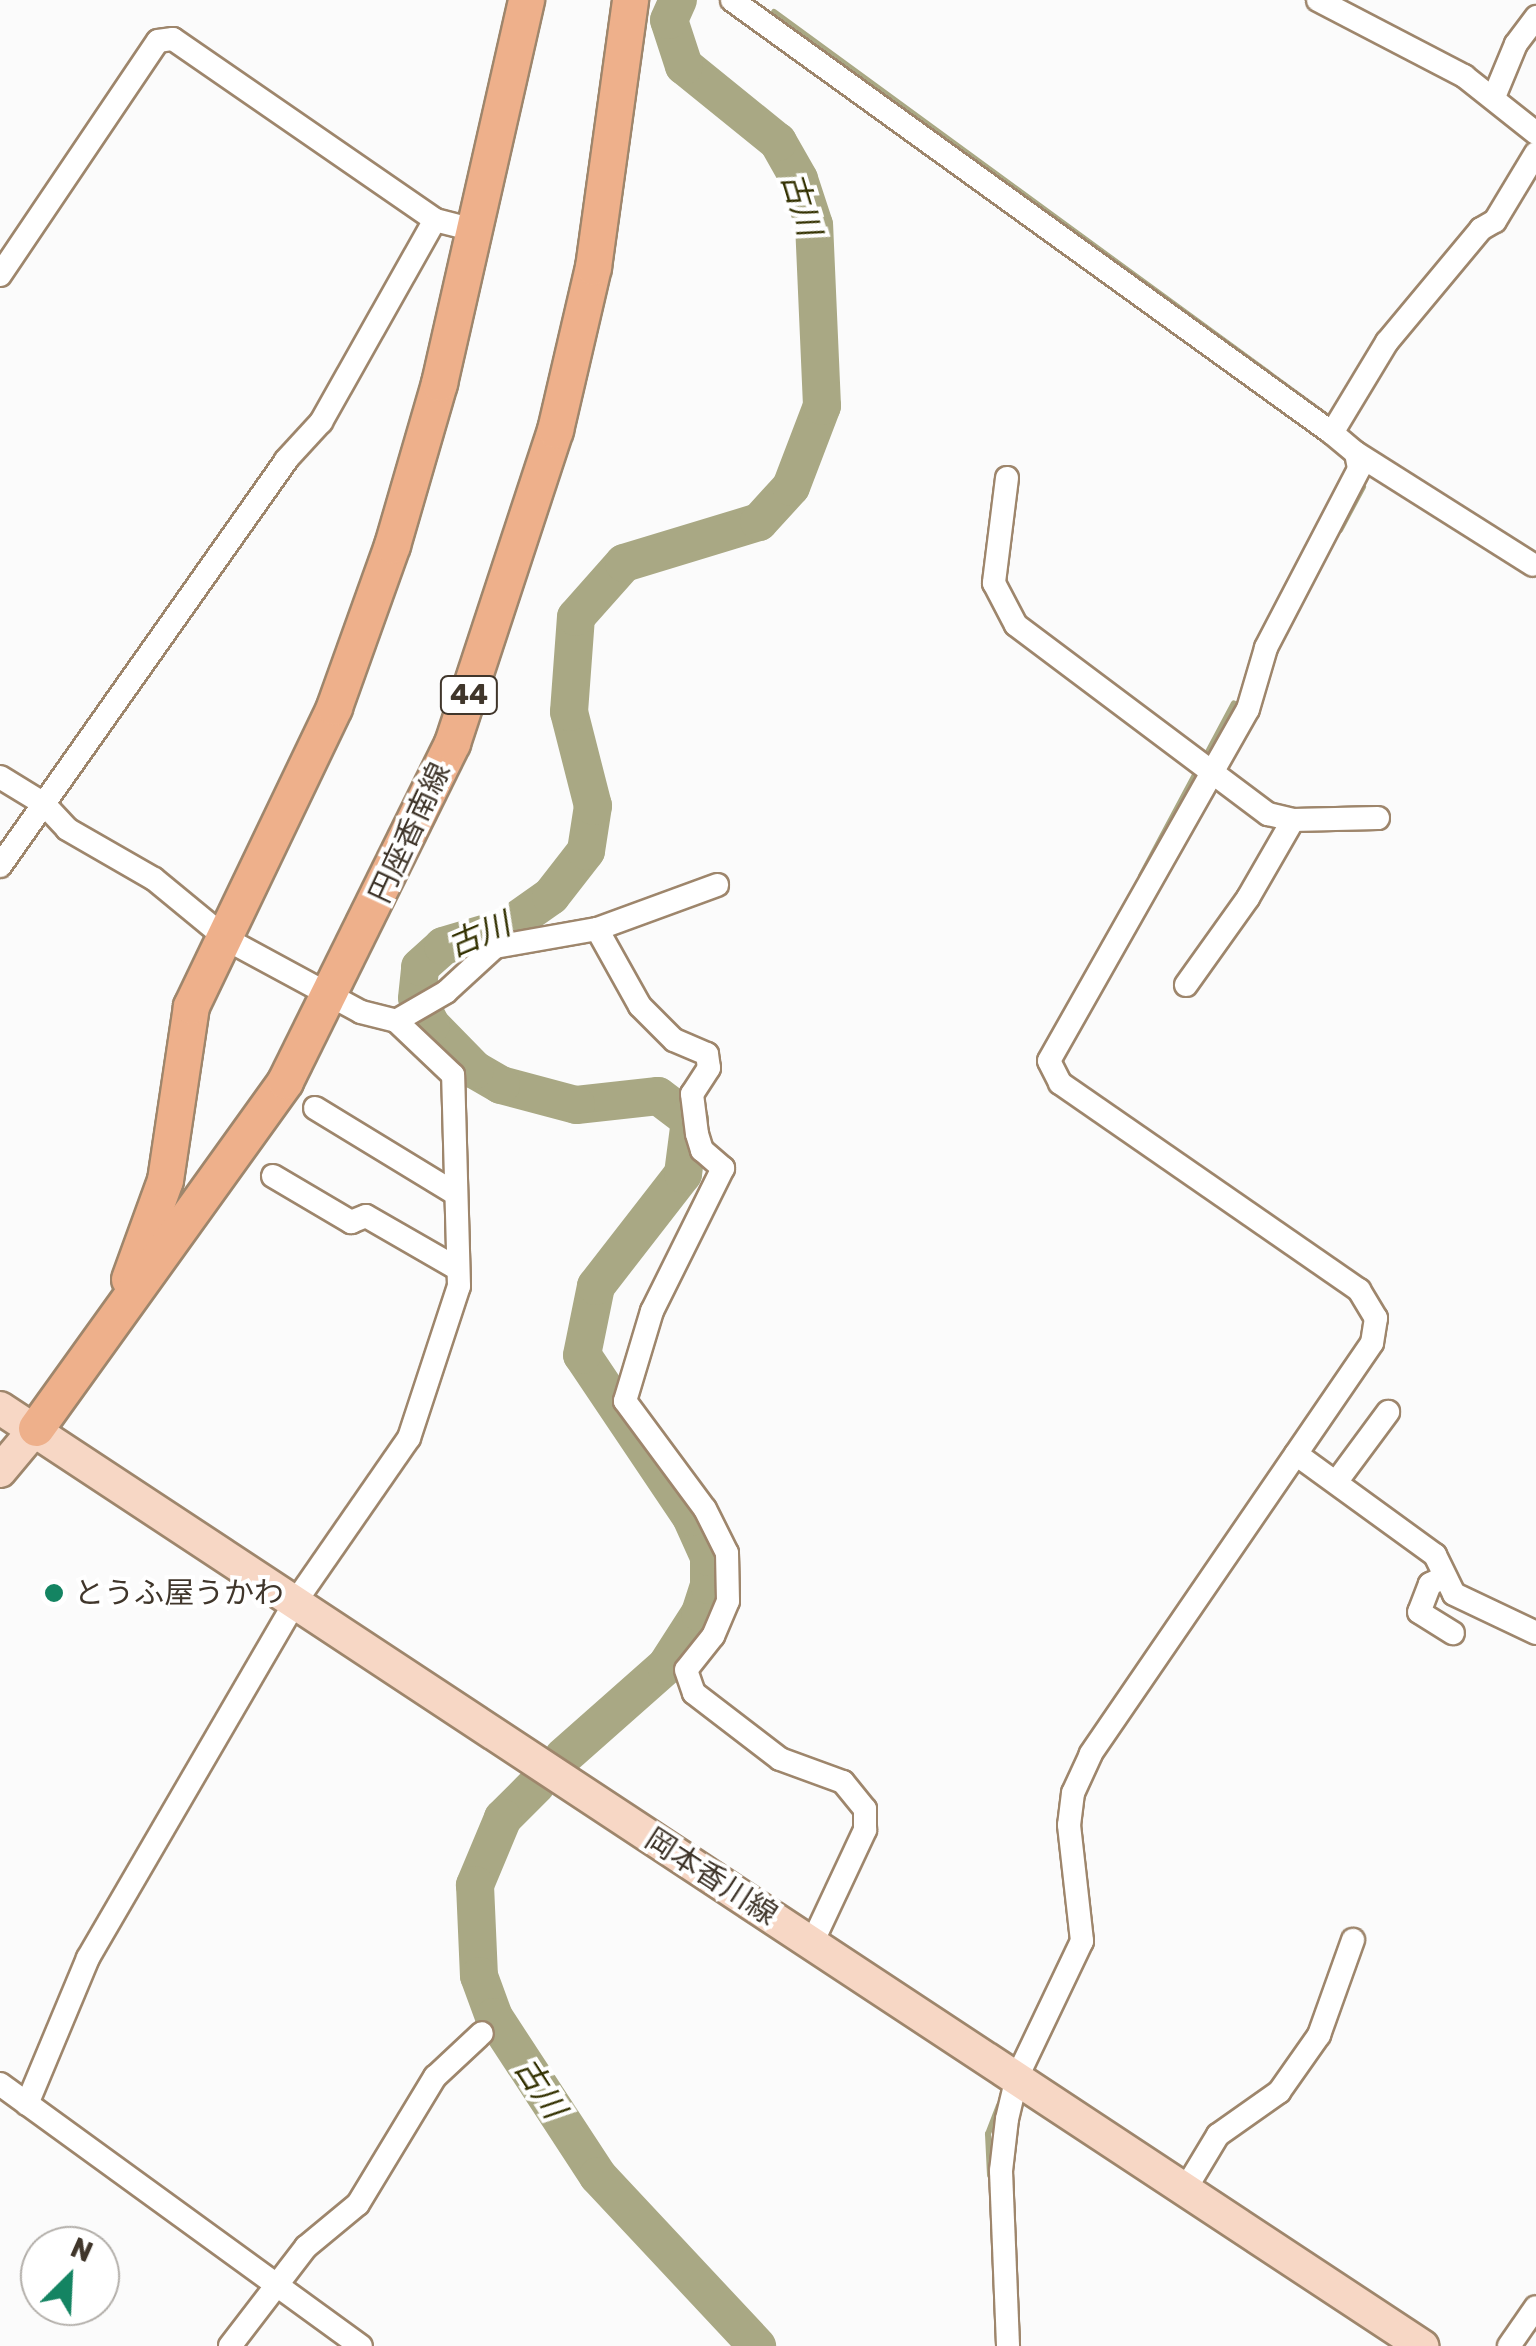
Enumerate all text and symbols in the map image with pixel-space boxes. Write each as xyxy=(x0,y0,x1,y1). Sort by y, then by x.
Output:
water label: 古川 xyxy=(773,168,829,240)
road number: 44 xyxy=(439,672,499,718)
street label: 円座香南線 xyxy=(362,757,458,909)
water label: 古川 xyxy=(442,905,516,965)
place label: とうふ屋うかわ xyxy=(74,1575,284,1611)
marker: とうふ屋うかわ xyxy=(43,1582,65,1604)
street label: 岡本香川線 xyxy=(638,1821,784,1933)
water label: 古川 xyxy=(506,2051,574,2125)
north arrow xyxy=(20,2226,120,2326)
text: N xyxy=(66,2231,97,2269)

